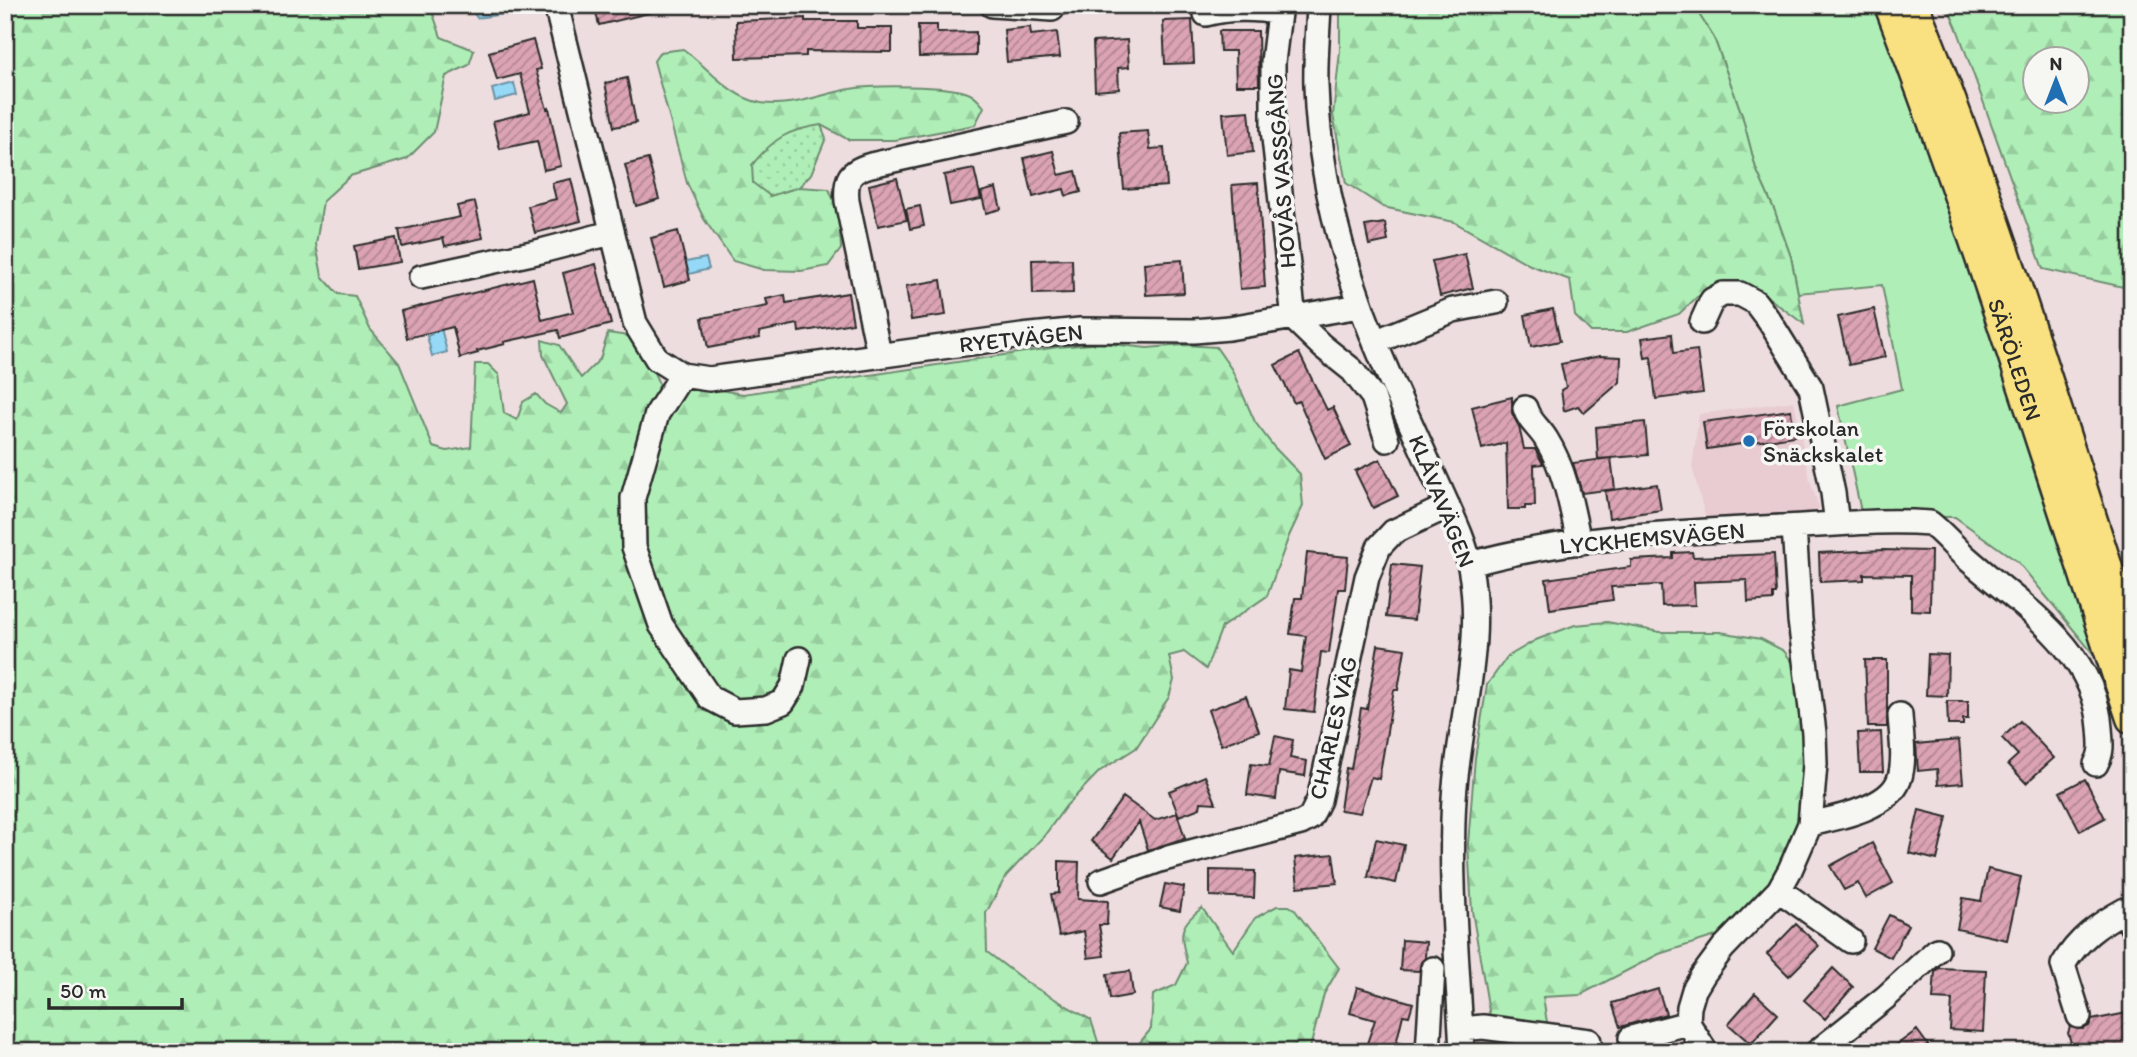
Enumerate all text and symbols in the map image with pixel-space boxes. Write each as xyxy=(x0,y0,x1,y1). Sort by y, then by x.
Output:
north arrow xyxy=(2022,46,2092,116)
text: N xyxy=(2050,52,2062,75)
street label: HOVÅS VASSGÅNG xyxy=(1260,73,1302,269)
street label: SÄRÖLEDEN xyxy=(1982,295,2048,424)
street label: RYETVÄGEN xyxy=(958,318,1084,358)
place label: Förskolan Snäckskalet xyxy=(1763,414,1883,468)
street label: KLÅVAVÄGEN xyxy=(1403,431,1481,571)
marker: Förskolan Snäckskalet xyxy=(1741,433,1757,449)
street label: LYCKHEMSVÄGEN xyxy=(1558,516,1746,560)
street label: CHARLES VÄG xyxy=(1303,654,1363,802)
scale bar xyxy=(49,966,182,1010)
text: 50 m xyxy=(60,978,107,1003)

